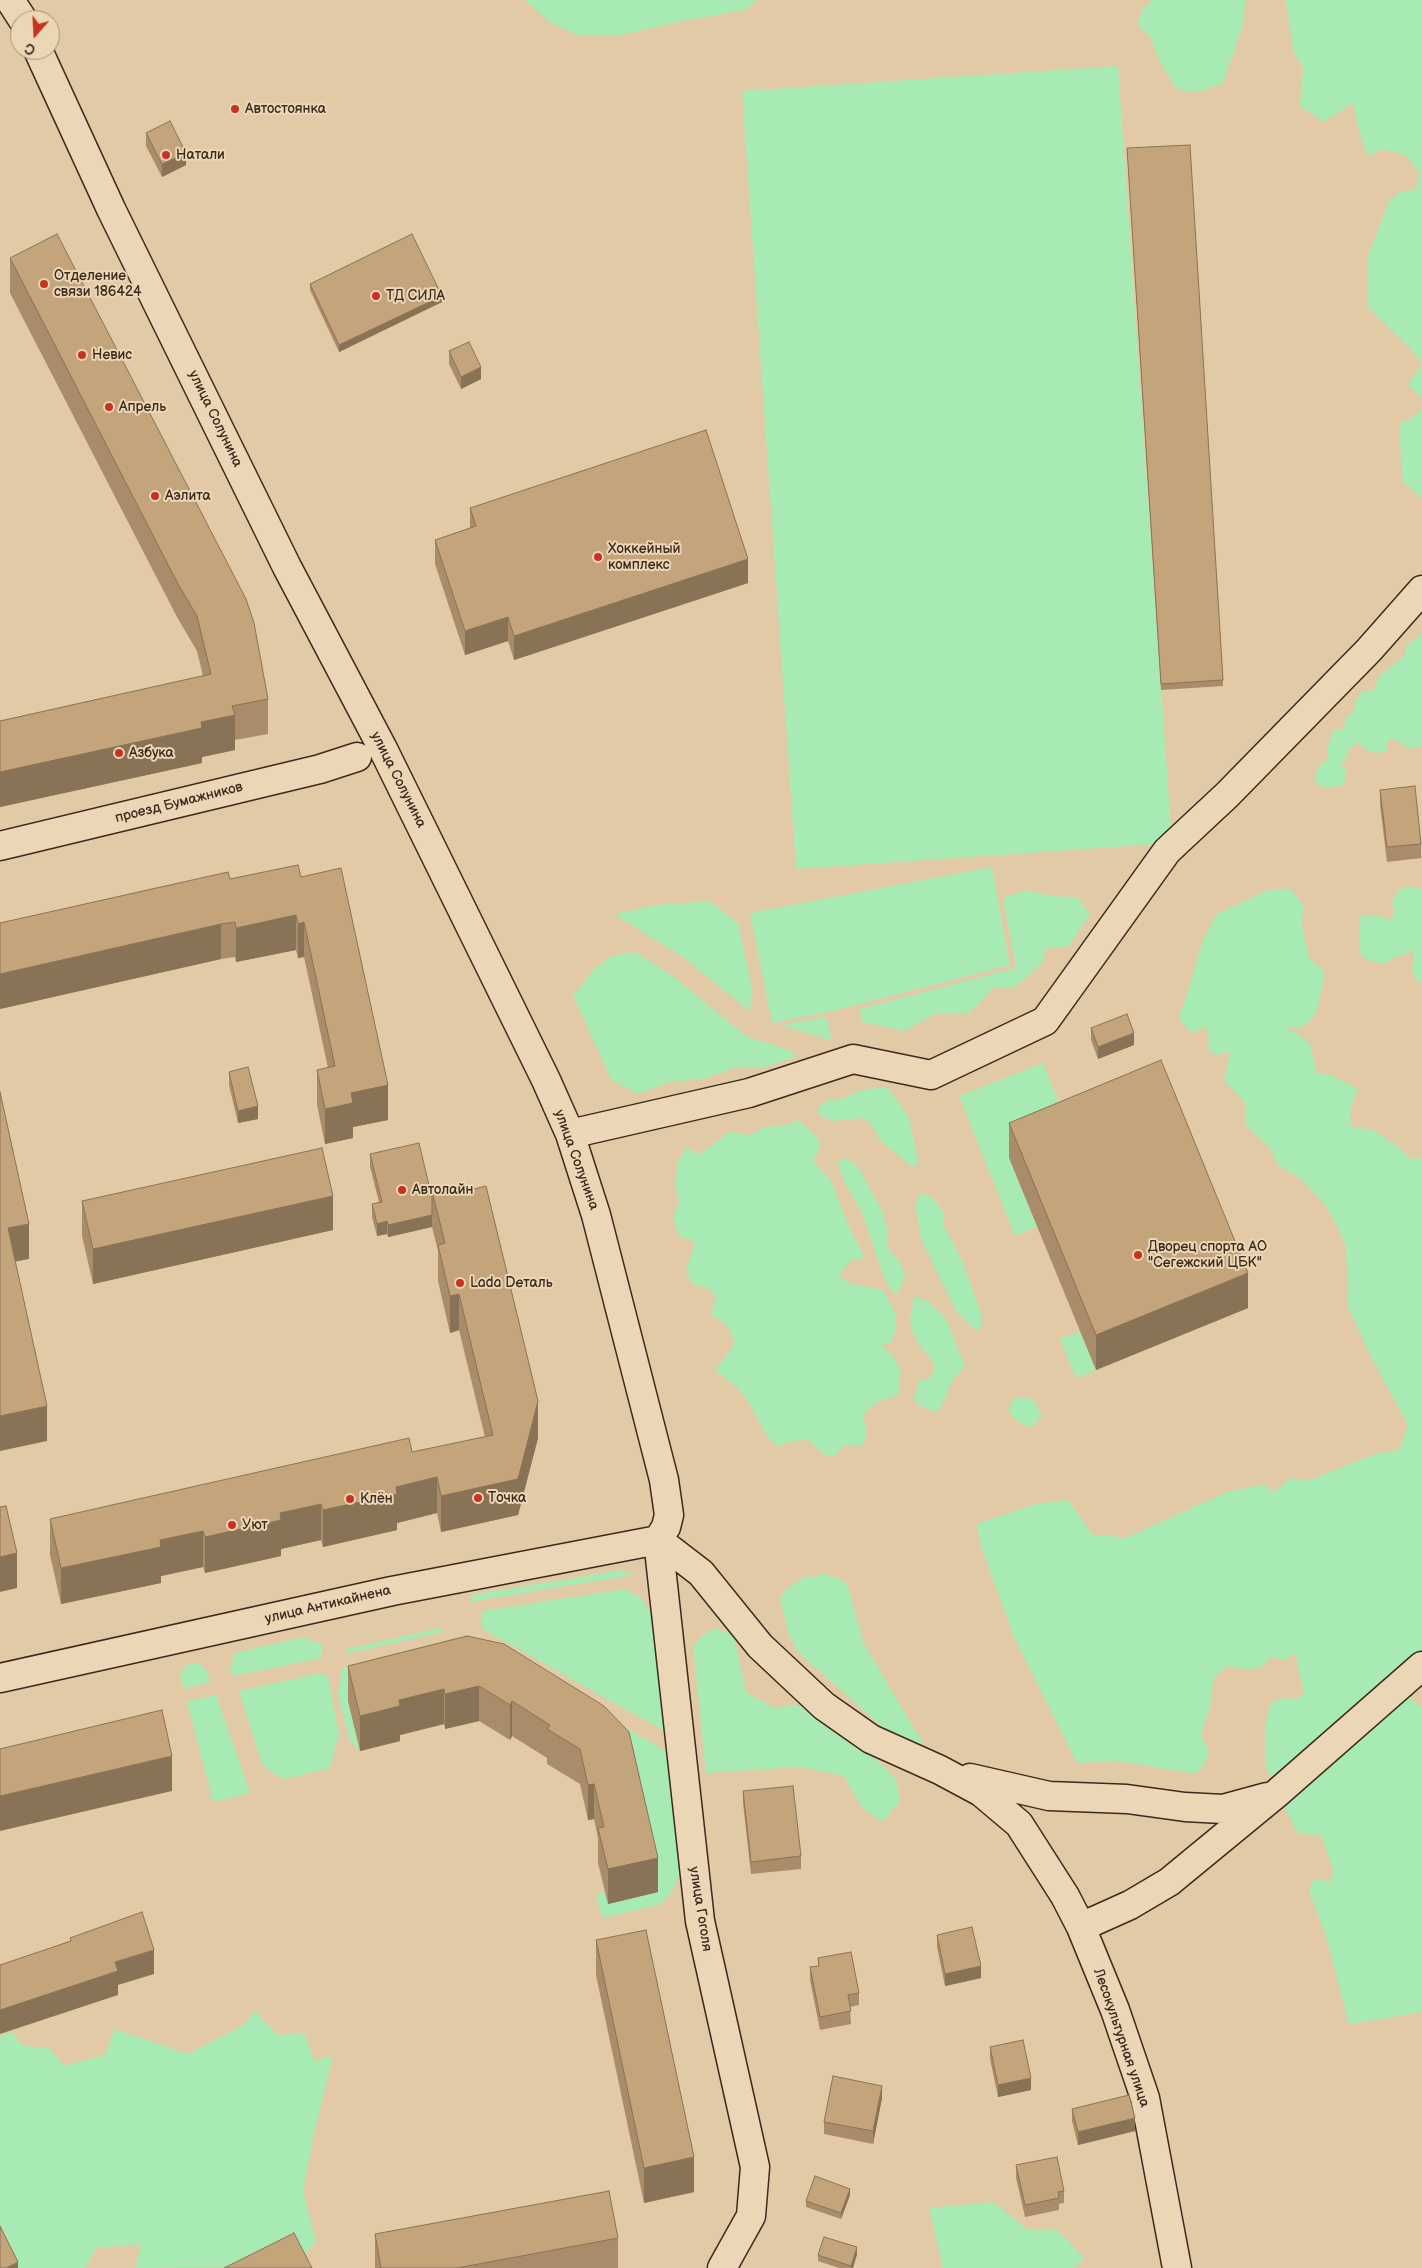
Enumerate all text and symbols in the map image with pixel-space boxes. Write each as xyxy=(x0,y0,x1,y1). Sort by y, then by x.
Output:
north arrow xyxy=(10,10,60,60)
text: С xyxy=(23,39,38,58)
place label: Автостоянка xyxy=(245,101,326,117)
marker: Автостоянка xyxy=(229,103,241,115)
place label: Натали xyxy=(176,147,225,163)
marker: Натали xyxy=(160,149,172,161)
place label: Отделение связи 186424 xyxy=(54,268,142,300)
marker: Отделение связи 186424 xyxy=(38,278,50,290)
place label: ТД СИЛА xyxy=(386,288,445,304)
marker: ТД СИЛА xyxy=(370,290,382,302)
place label: Невис xyxy=(92,347,132,363)
marker: Невис xyxy=(76,349,88,361)
street label: улица Солунина xyxy=(184,368,246,470)
place label: Апрель xyxy=(119,399,166,415)
marker: Апрель xyxy=(103,401,115,413)
place label: Аэлита xyxy=(165,488,211,504)
marker: Аэлита xyxy=(149,490,161,502)
place label: Хоккейный комплекс xyxy=(608,541,680,574)
marker: Хоккейный комплекс xyxy=(592,551,604,563)
street label: улица Солунина xyxy=(367,729,429,831)
place label: Азбука xyxy=(129,745,174,761)
marker: Азбука xyxy=(113,747,125,759)
street label: проезд Бумажников xyxy=(113,779,245,827)
street label: улица Солунина xyxy=(550,1108,602,1212)
place label: Автолайн xyxy=(412,1182,473,1198)
marker: Автолайн xyxy=(396,1184,408,1196)
place label: Дворец спорта АО "Сегежский ЦБК" xyxy=(1148,1239,1267,1272)
marker: Дворец спорта АО "Сегежский ЦБК" xyxy=(1132,1249,1144,1261)
place label: Lada Dеталь xyxy=(470,1275,553,1291)
marker: Lada Dеталь xyxy=(454,1277,466,1289)
place label: Точка xyxy=(488,1490,526,1506)
place label: Клён xyxy=(360,1491,393,1507)
marker: Точка xyxy=(472,1492,484,1504)
marker: Клён xyxy=(344,1493,356,1505)
place label: Уют xyxy=(242,1517,268,1533)
marker: Уют xyxy=(226,1519,238,1531)
street label: улица Антикайнена xyxy=(263,1582,393,1628)
street label: улица Гоголя xyxy=(685,1865,715,1953)
street label: Лесокультурная улица xyxy=(1089,1966,1153,2110)

